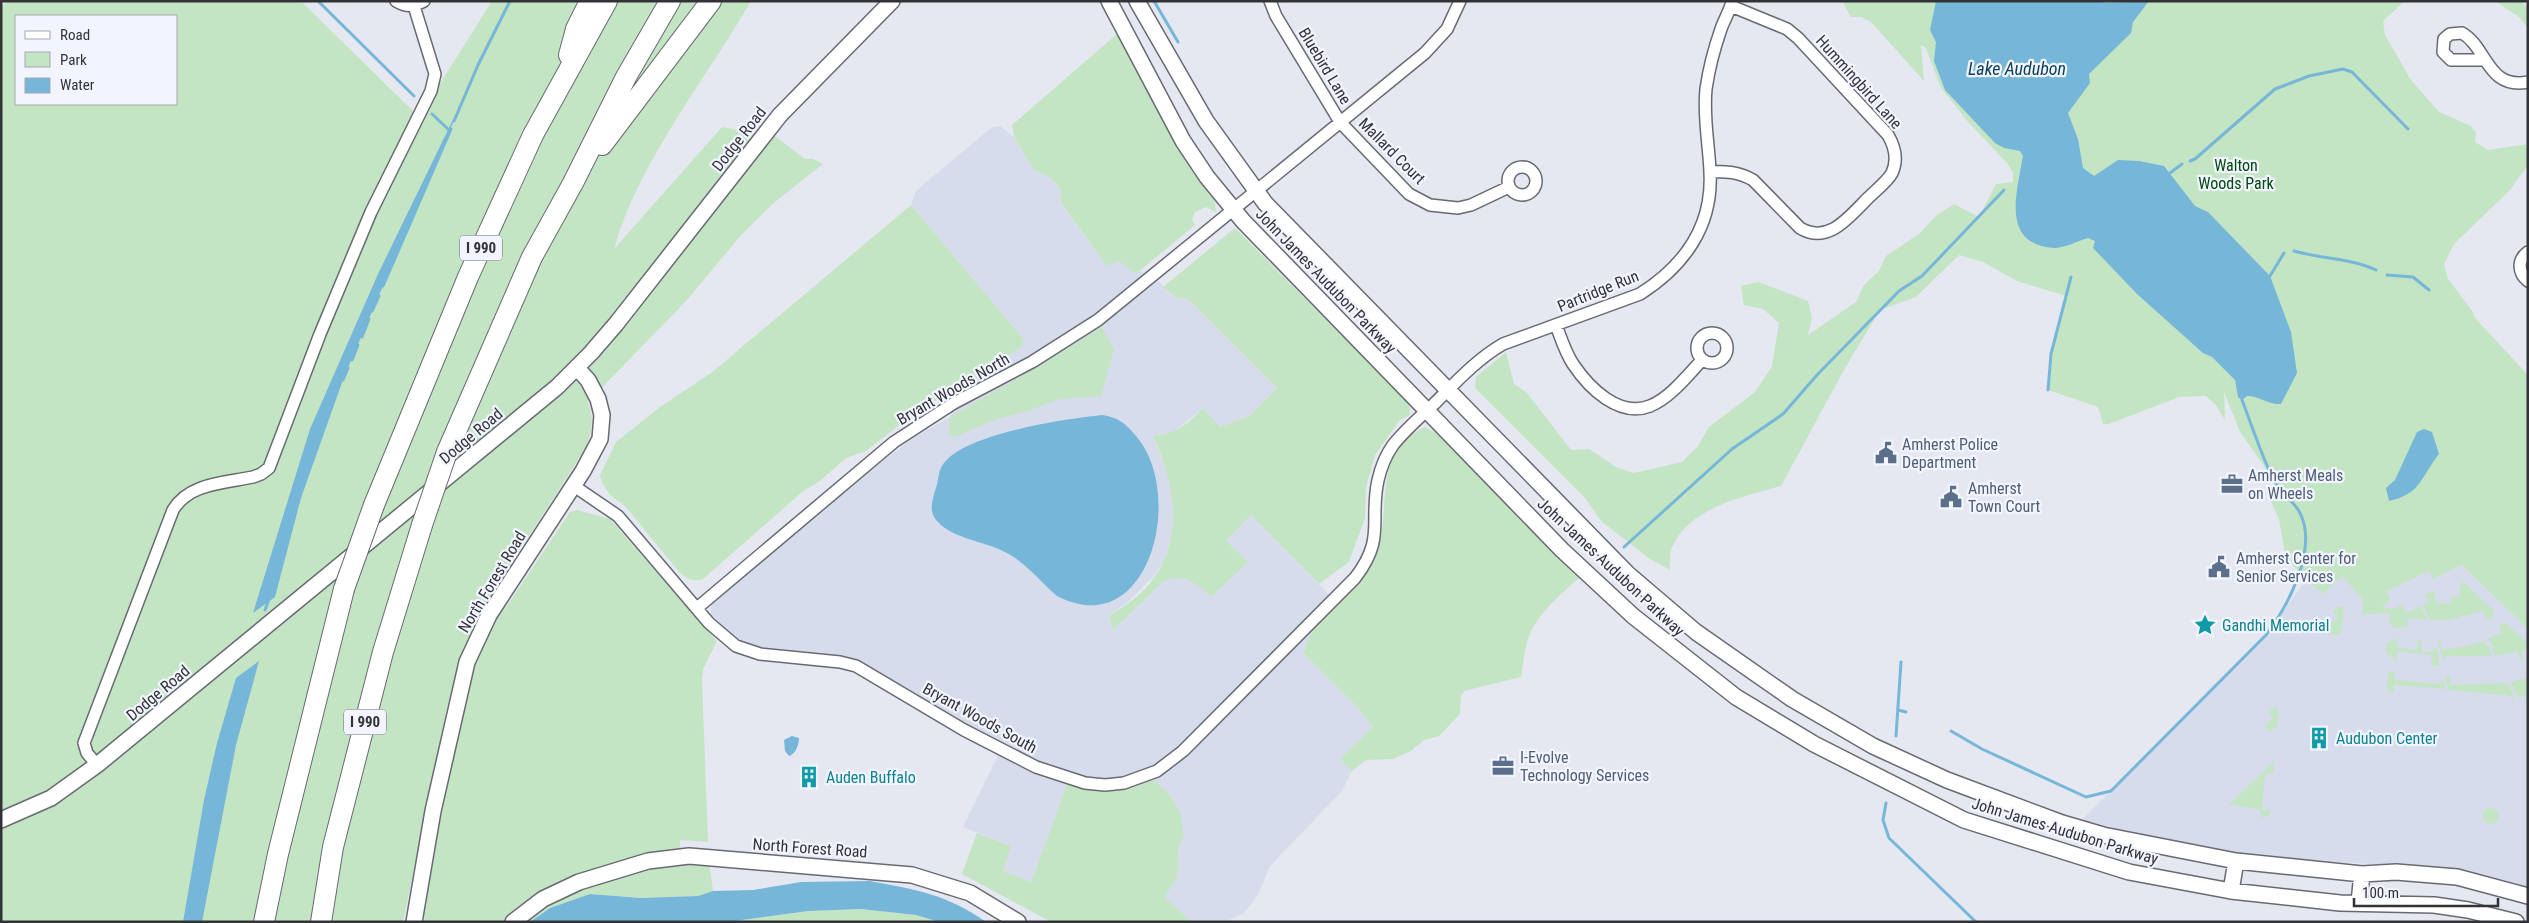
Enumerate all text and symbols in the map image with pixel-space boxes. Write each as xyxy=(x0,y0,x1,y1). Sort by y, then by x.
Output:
legend xyxy=(15,15,178,105)
street label: Bluebird Lane xyxy=(1295,24,1355,108)
text: Road xyxy=(60,26,90,44)
street label: Hummingbird Lane xyxy=(1812,31,1906,133)
text: Park xyxy=(60,51,87,69)
water label: Lake Audubon xyxy=(1968,58,2066,79)
text: Water xyxy=(60,76,95,94)
street label: Dodge Road xyxy=(708,103,770,175)
street label: Mallard Court xyxy=(1355,114,1429,188)
park label: Walton Woods Park xyxy=(2198,156,2275,193)
street label: John James Audubon Parkway xyxy=(1252,205,1400,358)
road number: I 990 xyxy=(460,236,502,260)
street label: Partridge Run xyxy=(1555,266,1641,316)
street label: Bryant Woods North xyxy=(893,349,1013,429)
street label: Dodge Road xyxy=(436,404,506,468)
place label: Amherst Police Department xyxy=(1902,435,1998,472)
public building icon: Amherst Police Department xyxy=(1873,440,1899,466)
place label: Amherst Meals on Wheels xyxy=(2248,466,2343,503)
office icon: Amherst Meals on Wheels xyxy=(2219,471,2245,497)
place label: Amherst Town Court xyxy=(1968,479,2041,516)
public building icon: Amherst Town Court xyxy=(1938,484,1964,510)
street label: John James Audubon Parkway xyxy=(1534,494,1689,640)
street label: North Forest Road xyxy=(454,528,530,636)
place label: Amherst Center for Senior Services xyxy=(2236,549,2356,586)
public building icon: Amherst Center for Senior Services xyxy=(2206,554,2232,580)
place icon: Gandhi Memorial xyxy=(2192,612,2218,638)
place label: Gandhi Memorial xyxy=(2222,616,2329,635)
street label: Dodge Road xyxy=(123,661,193,725)
street label: Bryant Woods South xyxy=(920,679,1040,757)
road number: I 990 xyxy=(344,710,386,734)
building icon: Audubon Center xyxy=(2306,725,2332,751)
place label: Audubon Center xyxy=(2336,729,2437,748)
place label: I-Evolve Technology Services xyxy=(1520,748,1649,785)
office icon: I-Evolve Technology Services xyxy=(1490,753,1516,779)
building icon: Auden Buffalo xyxy=(796,764,822,790)
place label: Auden Buffalo xyxy=(826,768,916,787)
street label: John James Audubon Parkway xyxy=(1970,794,2161,869)
street label: North Forest Road xyxy=(752,835,868,861)
scale bar xyxy=(2354,876,2498,908)
text: 100 m xyxy=(2362,884,2399,902)

